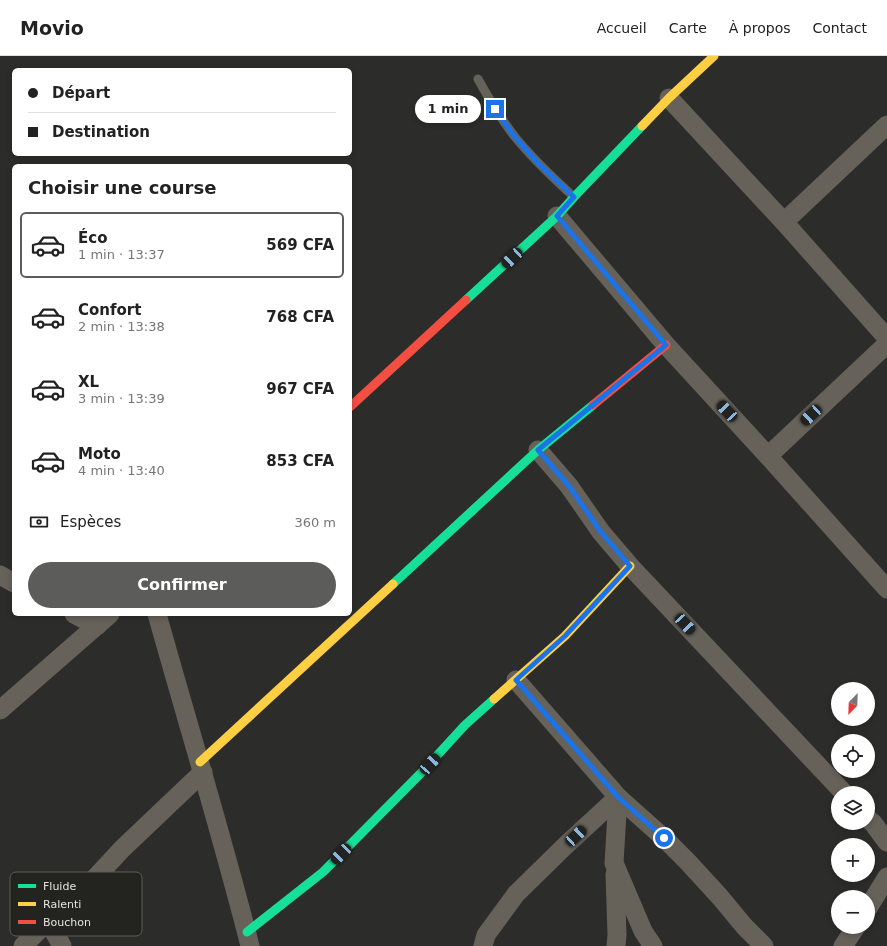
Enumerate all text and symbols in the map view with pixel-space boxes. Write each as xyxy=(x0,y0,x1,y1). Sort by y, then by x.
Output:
text: Movio xyxy=(20,17,84,39)
text: Accueil xyxy=(597,20,647,36)
text: Carte xyxy=(669,20,707,36)
text: À propos xyxy=(729,20,791,36)
text: Contact xyxy=(813,20,867,36)
text: Départ xyxy=(52,84,110,102)
callout: 1 min xyxy=(415,95,481,123)
route end xyxy=(486,100,504,118)
text: 1 min xyxy=(428,101,468,116)
text: Destination xyxy=(52,123,150,141)
text: Choisir une course xyxy=(28,177,216,198)
icon: car xyxy=(30,227,66,263)
text: Éco xyxy=(78,229,107,247)
text: 569 CFA xyxy=(266,236,334,254)
car xyxy=(499,245,525,271)
text: 1 min · 13:37 xyxy=(78,247,165,262)
icon: car xyxy=(30,299,66,335)
text: Confort xyxy=(78,301,141,319)
text: 768 CFA xyxy=(266,308,334,326)
text: 2 min · 13:38 xyxy=(78,319,165,334)
icon: car xyxy=(30,371,66,407)
text: XL xyxy=(78,373,99,391)
text: 967 CFA xyxy=(266,380,334,398)
text: 3 min · 13:39 xyxy=(78,391,165,406)
car xyxy=(714,398,740,424)
car xyxy=(798,402,824,428)
icon: car xyxy=(30,443,66,479)
text: Moto xyxy=(78,445,121,463)
text: 853 CFA xyxy=(266,452,334,470)
text: 4 min · 13:40 xyxy=(78,463,165,478)
icon: cash xyxy=(28,511,50,533)
text: Espèces xyxy=(60,513,121,531)
text: 360 m xyxy=(294,515,336,530)
button: Confirmer xyxy=(28,562,336,608)
car xyxy=(672,611,698,637)
north arrow xyxy=(831,682,875,726)
map controls xyxy=(831,682,875,934)
button: locate xyxy=(831,734,875,778)
car xyxy=(418,751,442,777)
button: layers xyxy=(831,786,875,830)
car xyxy=(563,823,589,849)
route start xyxy=(655,829,673,847)
button: + xyxy=(831,838,875,882)
car xyxy=(328,841,354,867)
legend xyxy=(10,872,142,936)
text: Fluide xyxy=(43,880,76,893)
button: − xyxy=(831,890,875,934)
text: Ralenti xyxy=(43,898,81,911)
text: Bouchon xyxy=(43,916,91,929)

